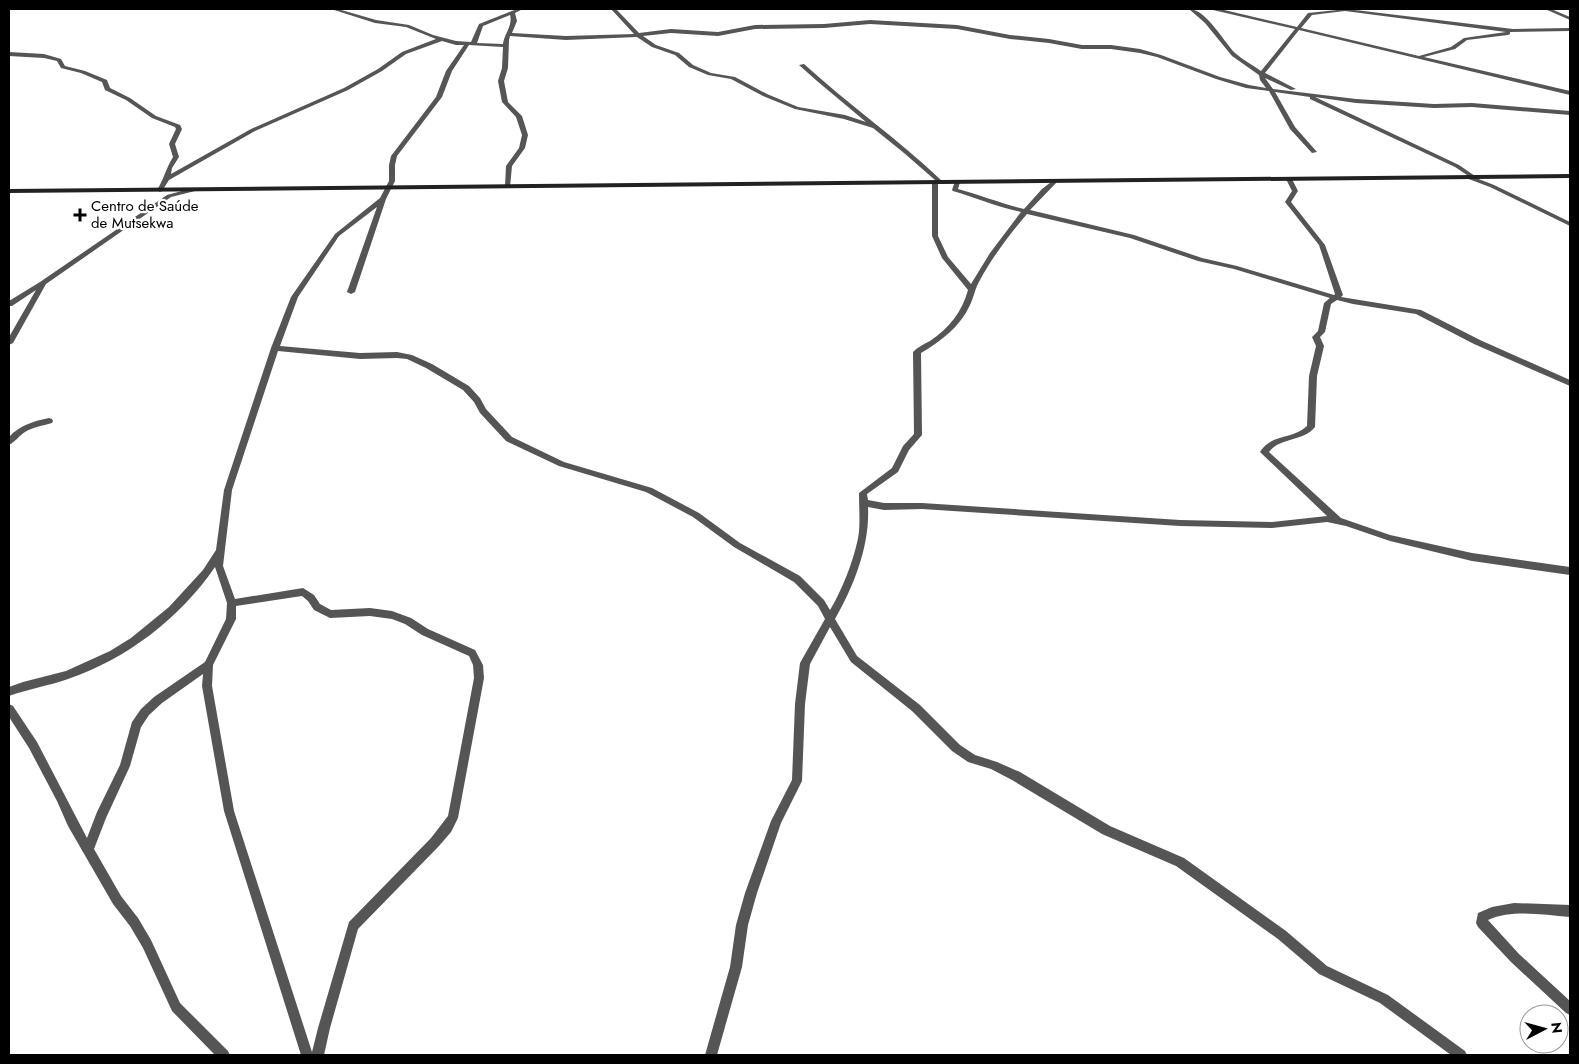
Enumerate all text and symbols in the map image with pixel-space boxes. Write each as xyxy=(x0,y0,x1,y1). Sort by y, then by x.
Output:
place label: Centro de Saúde de Mutsekwa xyxy=(91,195,199,234)
marker: Centro de Saúde de Mutsekwa xyxy=(73,208,87,222)
north arrow xyxy=(1519,1004,1569,1054)
text: N xyxy=(1546,1021,1567,1034)

